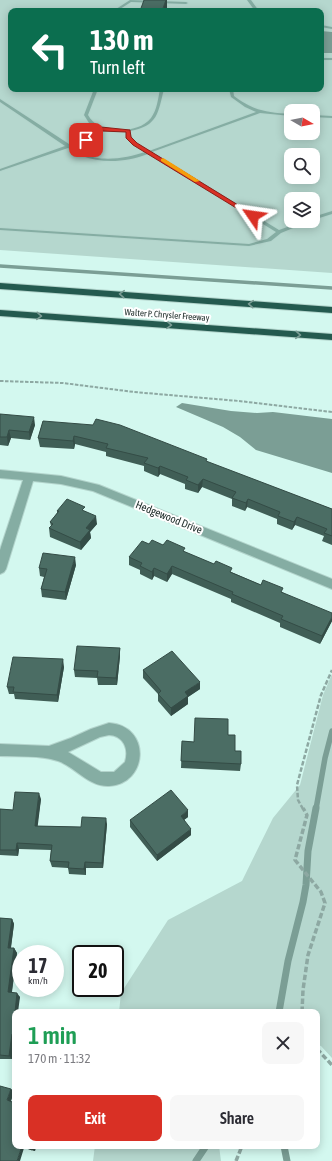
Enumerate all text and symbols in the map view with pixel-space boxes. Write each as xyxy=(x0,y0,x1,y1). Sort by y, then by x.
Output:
icon: left xyxy=(24,24,76,76)
text: 130 m xyxy=(90,24,153,56)
text: Turn left xyxy=(90,57,145,78)
north arrow xyxy=(284,104,320,140)
map controls xyxy=(284,104,320,228)
pin xyxy=(69,123,103,157)
icon: arrive xyxy=(75,129,97,151)
button: search xyxy=(284,148,320,184)
button: layers xyxy=(284,192,320,228)
position arrow xyxy=(232,195,274,237)
one-way arrow xyxy=(119,290,125,299)
one-way arrow xyxy=(248,299,254,308)
street label: Walter P. Chrysler Freeway xyxy=(124,307,210,323)
one-way arrow xyxy=(36,311,42,320)
one-way arrow xyxy=(166,321,172,330)
one-way arrow xyxy=(295,330,301,339)
street label: Hedgewood Drive xyxy=(134,498,204,536)
speed limit sign: 20 xyxy=(72,945,124,997)
text: 17 xyxy=(29,954,47,977)
text: km/h xyxy=(28,975,48,986)
text: 1 min xyxy=(28,1022,77,1049)
button: close xyxy=(262,1022,304,1064)
text: 170 m · 11:32 xyxy=(28,1051,91,1066)
button: Exit xyxy=(28,1095,162,1141)
button: Share xyxy=(170,1095,304,1141)

